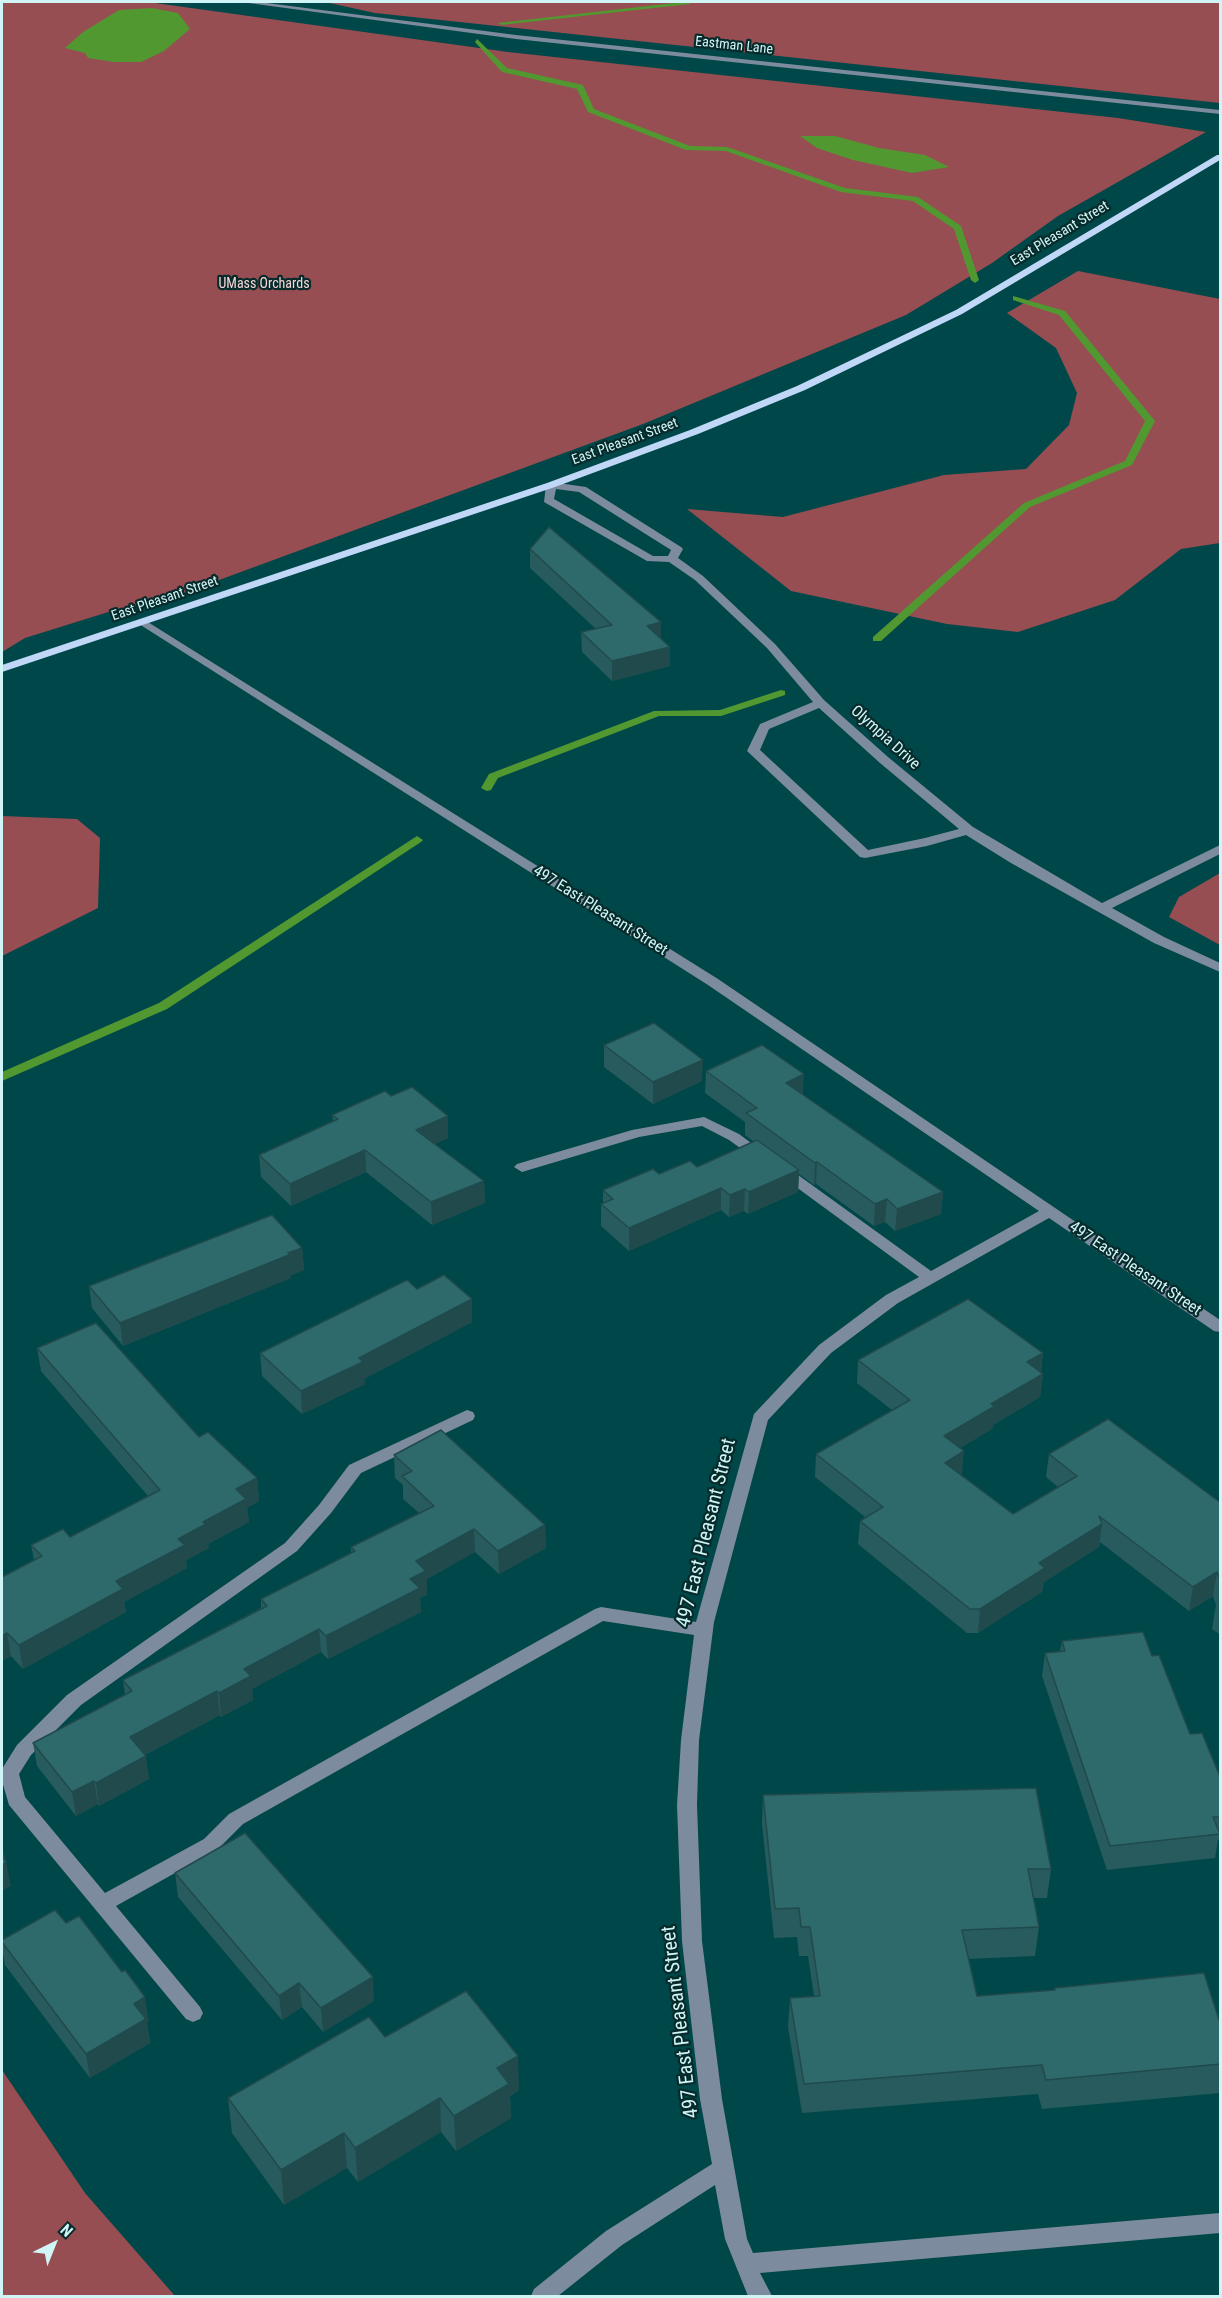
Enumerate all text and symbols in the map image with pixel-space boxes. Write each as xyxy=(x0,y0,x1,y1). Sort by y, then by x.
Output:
street label: Eastman Lane xyxy=(694,34,774,58)
street label: East Pleasant Street xyxy=(1008,198,1112,270)
park label: UMass Orchards xyxy=(218,276,310,292)
street label: East Pleasant Street xyxy=(570,415,680,469)
street label: East Pleasant Street xyxy=(109,573,221,625)
street label: Olympia Drive xyxy=(846,702,924,774)
street label: 497 East Pleasant Street xyxy=(529,862,671,960)
street label: 497 East Pleasant Street xyxy=(1065,1218,1205,1320)
street label: 497 East Pleasant Street xyxy=(672,1436,742,1630)
street label: 497 East Pleasant Street xyxy=(657,1924,705,2120)
north arrow xyxy=(24,2214,84,2274)
text: N xyxy=(57,2220,77,2241)

